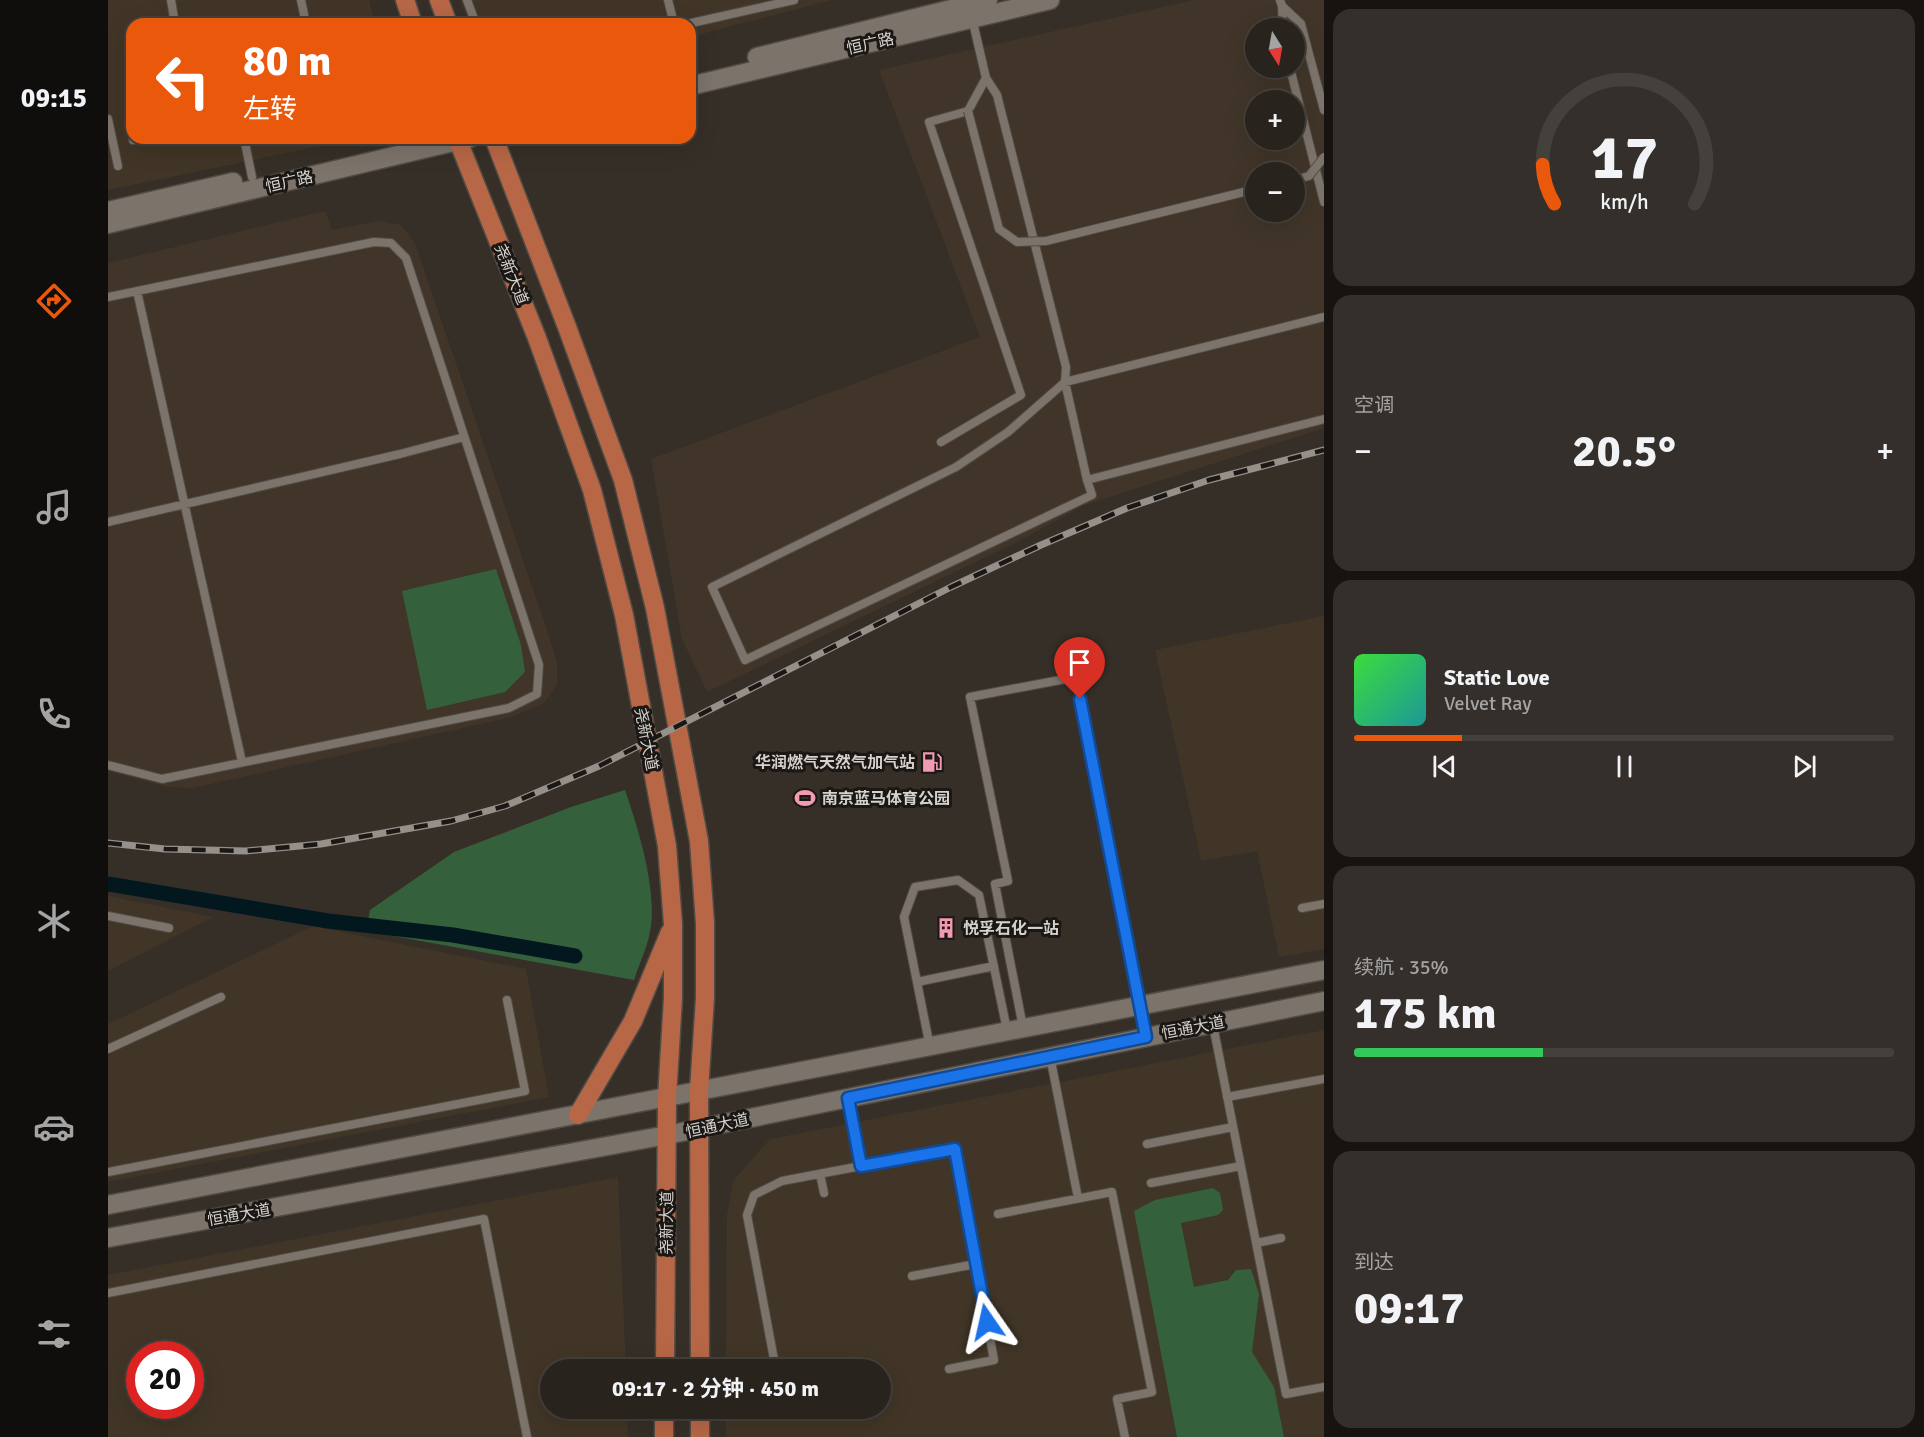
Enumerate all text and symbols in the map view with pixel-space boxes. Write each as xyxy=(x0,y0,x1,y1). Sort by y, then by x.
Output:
north arrow xyxy=(1245,18,1305,78)
map controls xyxy=(1245,18,1305,222)
street label: 恒广路 xyxy=(845,29,896,59)
text: 80 m xyxy=(243,36,332,87)
icon: left xyxy=(144,42,222,120)
text: 09:15 xyxy=(21,82,87,115)
button: + xyxy=(1245,90,1305,150)
text: 左转 xyxy=(243,93,297,126)
text: 17 xyxy=(1590,119,1658,196)
button: − xyxy=(1245,162,1305,222)
street label: 恒广路 xyxy=(264,167,315,197)
text: km/h xyxy=(1600,190,1648,216)
street label: 尧新大道 xyxy=(490,241,532,308)
icon: directions xyxy=(33,280,75,322)
text: 空调 xyxy=(1354,393,1394,418)
text: 20.5° xyxy=(1572,424,1676,479)
text: − xyxy=(1354,431,1372,472)
text: + xyxy=(1876,431,1894,472)
icon: music xyxy=(33,486,75,528)
pin xyxy=(1054,637,1105,699)
icon: arrive xyxy=(1063,646,1096,679)
text: Static Love xyxy=(1444,664,1550,691)
text: Velvet Ray xyxy=(1444,691,1532,716)
icon: phone xyxy=(33,693,75,735)
street label: 尧新大道 xyxy=(630,706,662,773)
fuel station icon: 华润燃气天然气加气站 xyxy=(920,750,944,774)
icon: previous xyxy=(1428,750,1461,783)
icon: pause xyxy=(1608,750,1641,783)
icon: next xyxy=(1788,750,1821,783)
place label: 华润燃气天然气加气站 xyxy=(755,753,915,773)
sports icon: 南京蓝马体育公园 xyxy=(793,786,817,810)
place label: 南京蓝马体育公园 xyxy=(822,789,950,809)
icon: climate xyxy=(33,900,75,942)
building icon: 悦孚石化一站 xyxy=(934,916,958,940)
place label: 悦孚石化一站 xyxy=(963,919,1059,939)
text: 续航 · 35% xyxy=(1354,955,1449,980)
text: 175 km xyxy=(1354,986,1497,1041)
street label: 恒通大道 xyxy=(1160,1012,1227,1044)
icon: car xyxy=(33,1106,75,1148)
street label: 恒通大道 xyxy=(684,1110,751,1142)
street label: 尧新大道 xyxy=(656,1191,678,1255)
street label: 恒通大道 xyxy=(206,1200,272,1230)
text: 到达 xyxy=(1354,1250,1394,1275)
text: 09:17 xyxy=(1354,1281,1464,1336)
position arrow xyxy=(955,1290,1019,1354)
icon: filters xyxy=(33,1313,75,1355)
speed limit sign: 20 xyxy=(126,1341,204,1419)
text: 09:17 · 2 分钟 · 450 m xyxy=(612,1375,819,1402)

